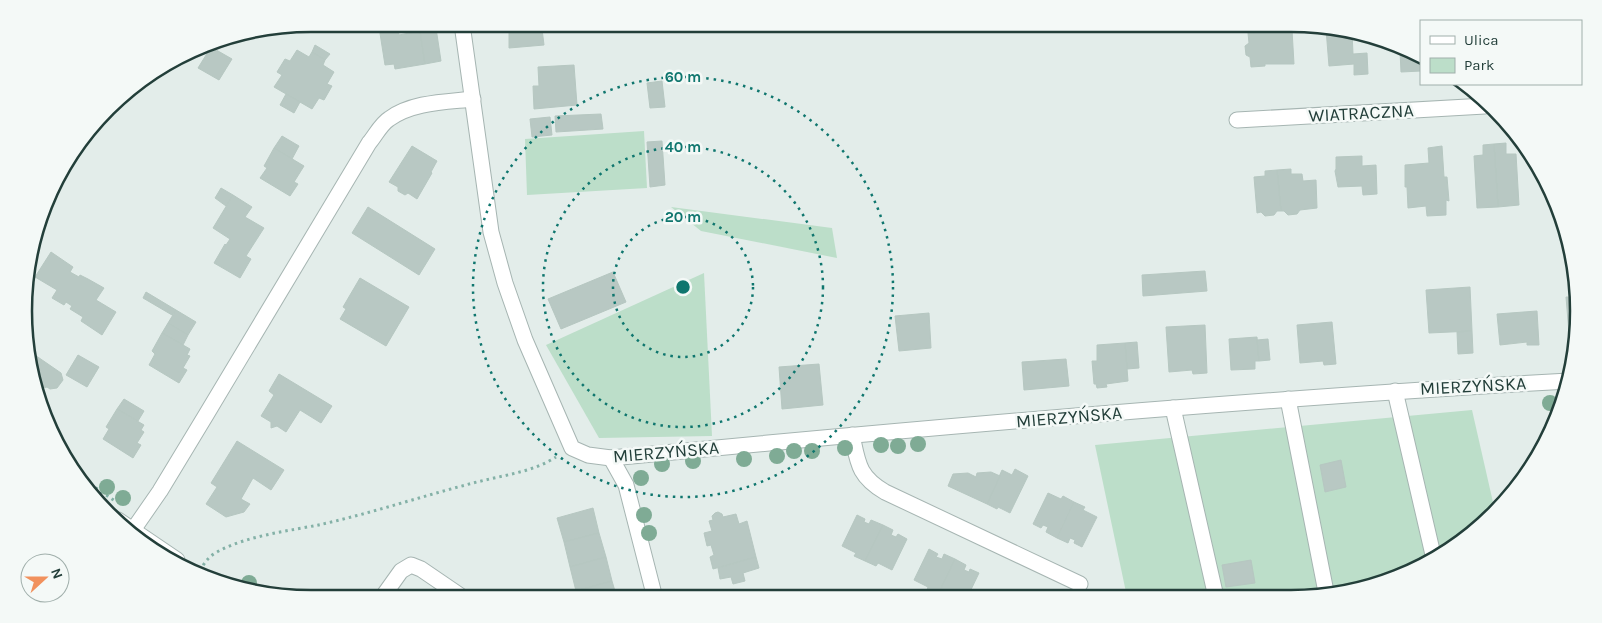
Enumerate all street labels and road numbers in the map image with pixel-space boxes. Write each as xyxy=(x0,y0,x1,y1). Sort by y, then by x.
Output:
street label: WIATRACZNA xyxy=(1308,99,1414,127)
street label: MIERZYŃSKA xyxy=(1419,371,1527,400)
street label: MIERZYŃSKA xyxy=(1015,400,1123,433)
street label: MIERZYŃSKA xyxy=(612,435,720,468)

